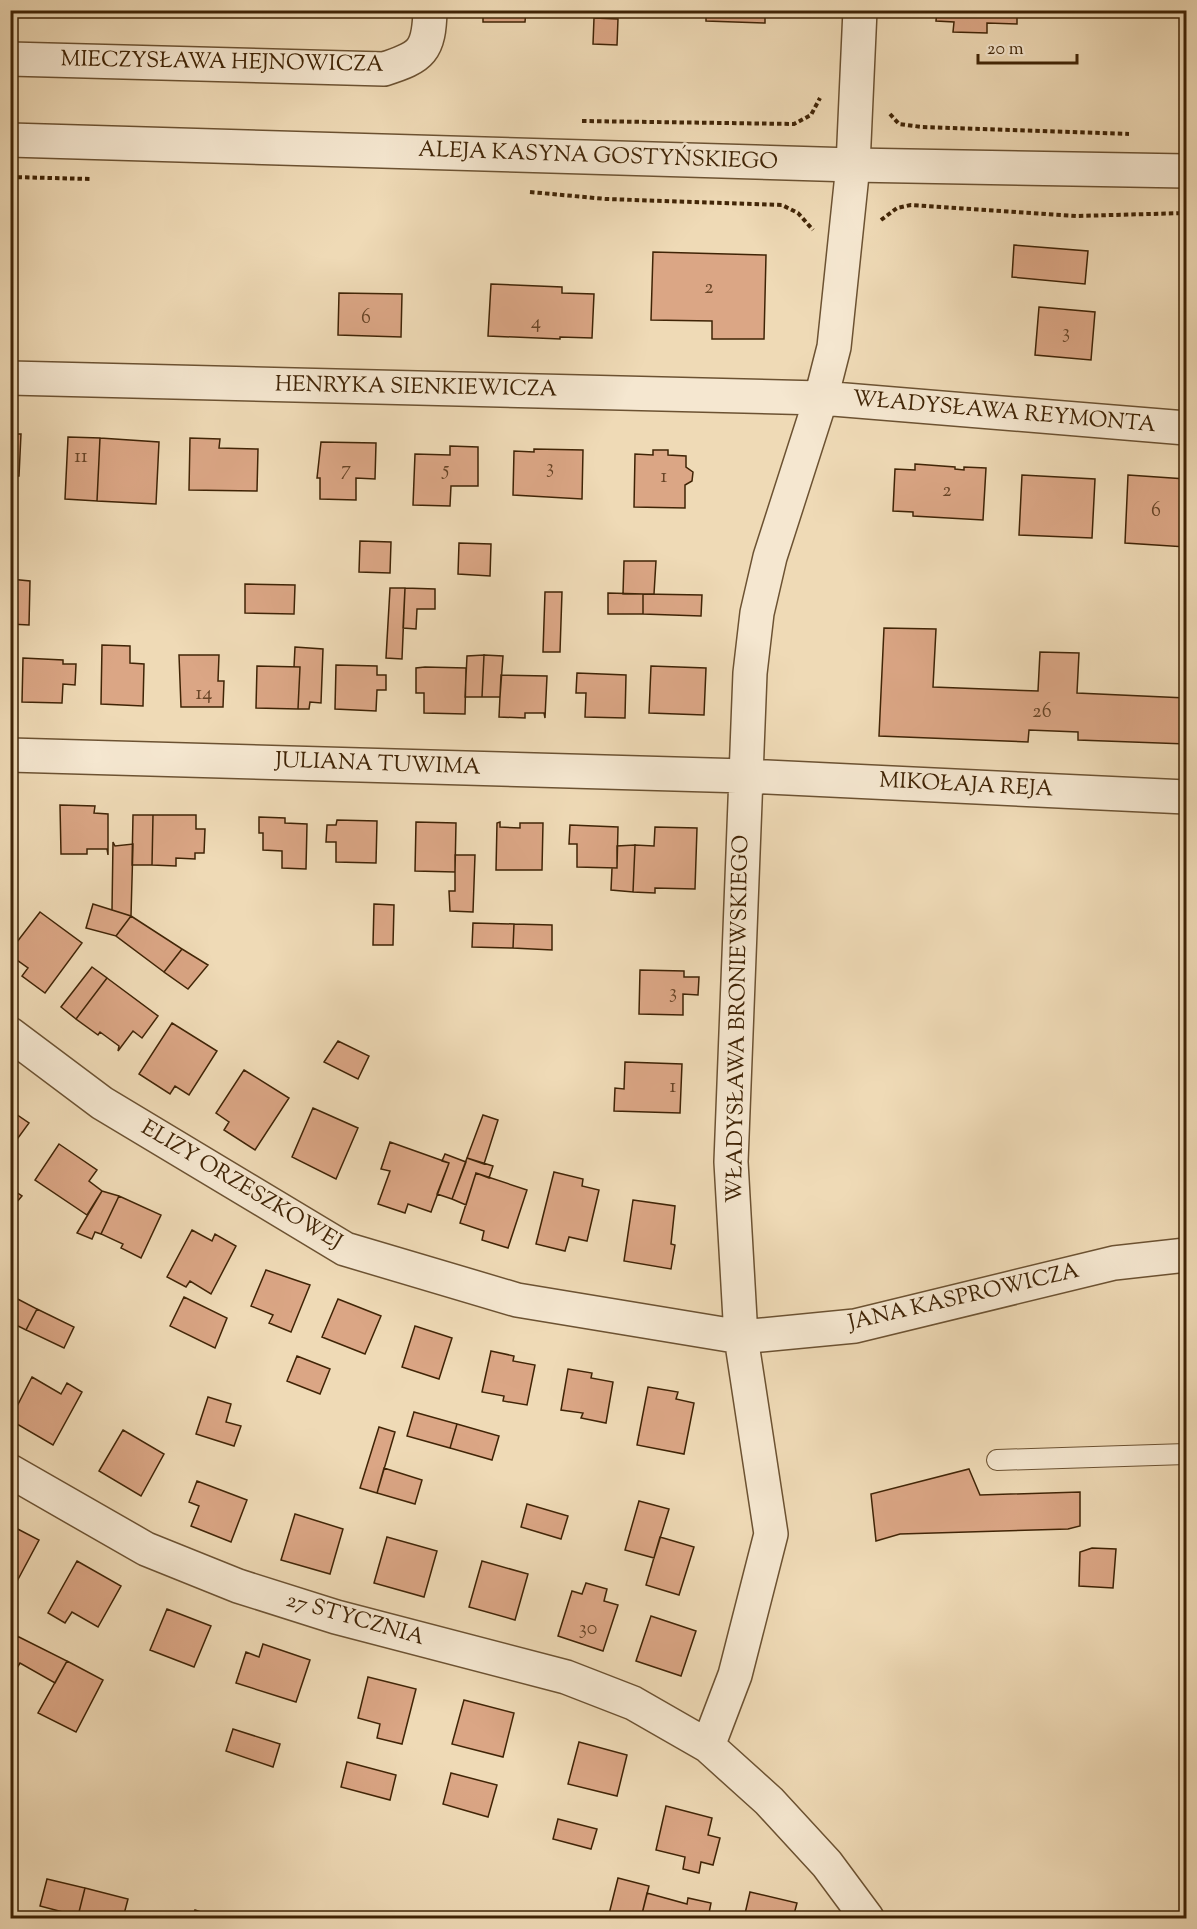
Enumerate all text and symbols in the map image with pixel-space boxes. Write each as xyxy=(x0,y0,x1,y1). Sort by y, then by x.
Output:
scale bar xyxy=(978,27,1077,65)
text: 20 m xyxy=(987,37,1024,63)
street label: MIECZYSŁAWA HEJNOWICZA xyxy=(60,44,384,82)
street label: ALEJA KASYNA GOSTYŃSKIEGO xyxy=(418,134,778,179)
house number: 2 xyxy=(704,274,714,303)
house number: 6 xyxy=(361,304,371,333)
house number: 4 xyxy=(531,309,541,338)
house number: 3 xyxy=(1062,319,1070,348)
street label: HENRYKA SIENKIEWICZA xyxy=(274,370,558,406)
street label: WŁADYSŁAWA REYMONTA xyxy=(851,384,1157,442)
house number: 11 xyxy=(74,443,88,472)
house number: 3 xyxy=(546,454,554,483)
house number: 7 xyxy=(341,456,351,485)
house number: 5 xyxy=(442,456,450,485)
house number: 1 xyxy=(661,463,668,492)
house number: 2 xyxy=(942,477,952,506)
house number: 6 xyxy=(1151,497,1161,526)
house number: 14 xyxy=(196,680,212,709)
house number: 26 xyxy=(1032,698,1052,727)
street label: JULIANA TUWIMA xyxy=(274,745,481,785)
street label: MIKOŁAJA REJA xyxy=(878,765,1054,807)
street label: WŁADYSŁAWA BRONIEWSKIEGO xyxy=(720,835,758,1203)
house number: 3 xyxy=(669,979,677,1008)
house number: 1 xyxy=(670,1073,677,1102)
street label: ELIZY ORZESZKOWEJ xyxy=(134,1113,348,1259)
street label: JANA KASPROWICZA xyxy=(844,1256,1083,1340)
street label: 27 STYCZNIA xyxy=(282,1585,428,1655)
house number: 30 xyxy=(579,1615,597,1644)

